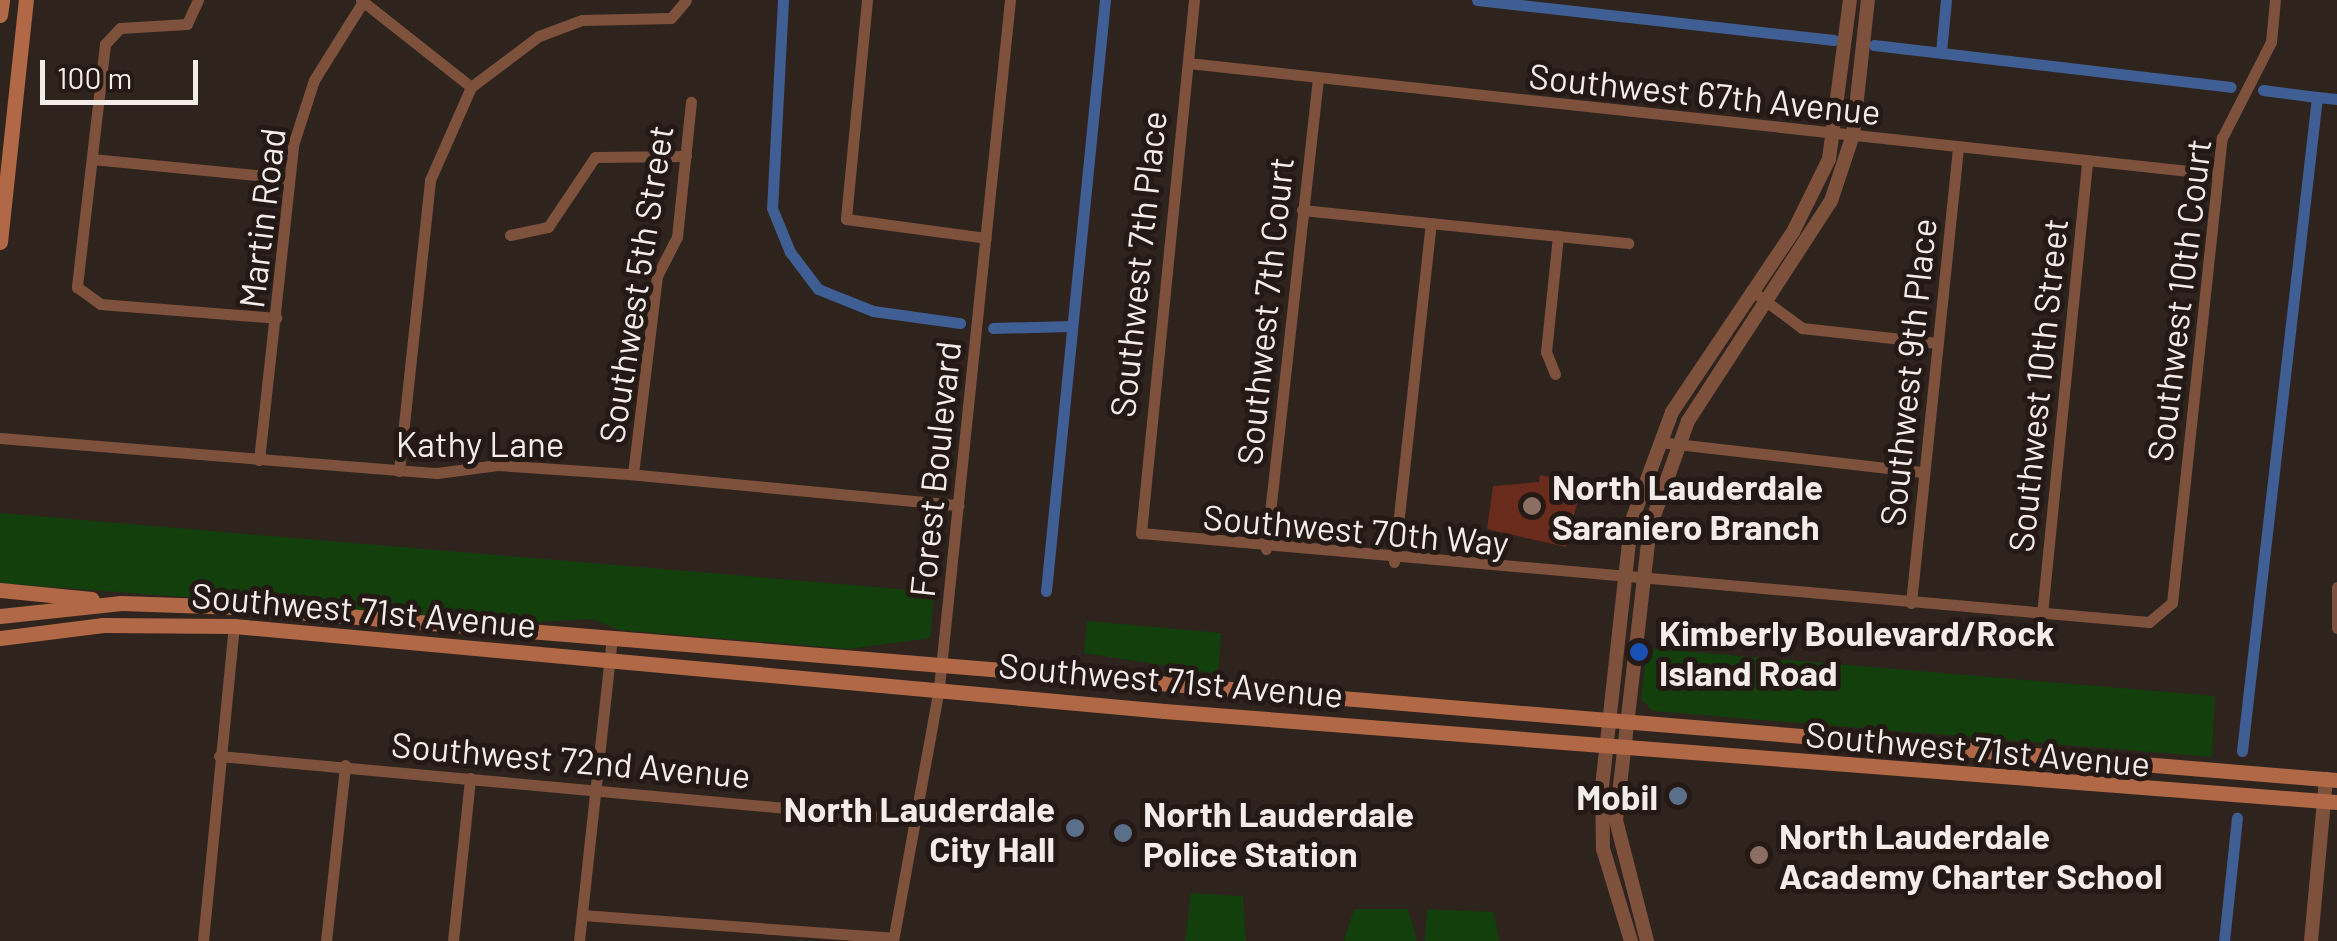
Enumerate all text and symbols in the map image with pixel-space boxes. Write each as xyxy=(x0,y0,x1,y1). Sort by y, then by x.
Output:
scale bar xyxy=(45,40,202,102)
street label: Southwest 67th Avenue xyxy=(1527,54,1883,132)
text: 100 m xyxy=(57,59,132,95)
street label: Southwest 7th Place xyxy=(1100,109,1174,419)
street label: Southwest 5th Street xyxy=(589,122,681,446)
street label: Martin Road xyxy=(229,126,293,310)
street label: Southwest 10th Court xyxy=(2137,136,2219,464)
street label: Southwest 7th Court xyxy=(1227,155,1301,467)
street label: Southwest 9th Place xyxy=(1870,216,1944,528)
street label: Southwest 10th Street xyxy=(1999,216,2075,554)
street label: Forest Boulevard xyxy=(900,339,968,599)
street label: Kathy Lane xyxy=(396,422,564,464)
place label: North Lauderdale Saraniero Branch xyxy=(1552,465,1823,547)
street label: Southwest 70th Way xyxy=(1201,495,1511,563)
marker: North Lauderdale Saraniero Branch xyxy=(1521,495,1543,517)
street label: Southwest 71st Avenue xyxy=(190,573,538,645)
place label: Kimberly Boulevard/Rock Island Road xyxy=(1659,611,2055,693)
marker: Kimberly Boulevard/Rock Island Road xyxy=(1628,641,1650,663)
street label: Southwest 71st Avenue xyxy=(997,643,1345,715)
street label: Southwest 71st Avenue xyxy=(1804,712,2152,784)
street label: Southwest 72nd Avenue xyxy=(390,722,752,796)
place label: Mobil xyxy=(1576,775,1658,817)
marker: Mobil xyxy=(1667,785,1689,807)
place label: North Lauderdale City Hall xyxy=(784,787,1055,869)
place label: North Lauderdale Police Station xyxy=(1143,792,1414,874)
place label: North Lauderdale Academy Charter School xyxy=(1779,814,2162,896)
marker: North Lauderdale City Hall xyxy=(1064,817,1086,839)
marker: North Lauderdale Police Station xyxy=(1112,822,1134,844)
marker: North Lauderdale Academy Charter School xyxy=(1748,844,1770,866)

